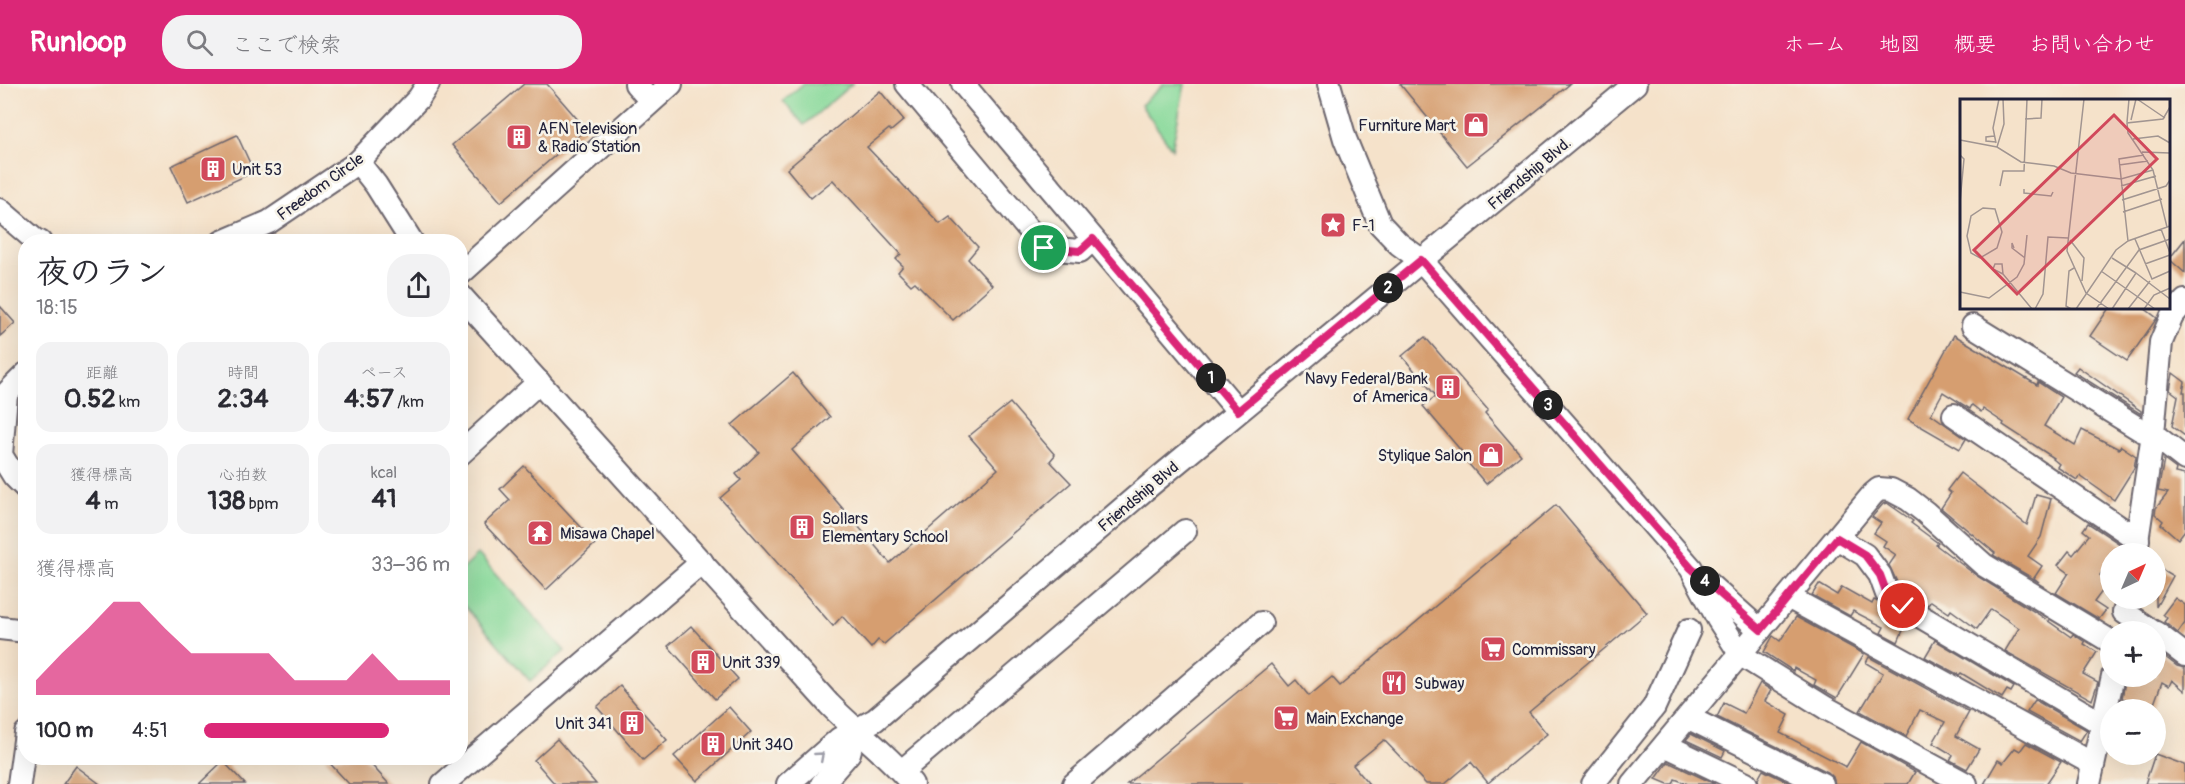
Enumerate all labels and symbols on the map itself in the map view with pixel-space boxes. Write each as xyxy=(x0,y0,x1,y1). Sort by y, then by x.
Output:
inset map xyxy=(1960,99,2170,309)
shop icon: Furniture Mart xyxy=(1461,110,1491,140)
place label: Furniture Mart xyxy=(1358,116,1457,136)
place label: AFN Television & Radio Station xyxy=(538,119,640,157)
building icon: AFN Television & Radio Station xyxy=(504,122,534,152)
street label: Friendship Blvd. xyxy=(1484,133,1575,214)
street label: Freedom Circle xyxy=(273,149,368,225)
building icon: Unit 53 xyxy=(198,154,228,184)
place label: Unit 53 xyxy=(232,160,282,180)
place icon: F-1 xyxy=(1318,210,1348,240)
place label: F-1 xyxy=(1352,216,1375,236)
pin xyxy=(1018,222,1069,273)
pin: 2 xyxy=(1373,273,1403,303)
pin: 1 xyxy=(1196,363,1226,393)
place label: Navy Federal/Bank of America xyxy=(1305,369,1428,407)
building icon: Navy Federal/Bank of America xyxy=(1433,372,1463,402)
pin: 3 xyxy=(1533,390,1563,420)
shop icon: Stylique Salon xyxy=(1476,440,1506,470)
place label: Stylique Salon xyxy=(1378,446,1472,466)
street label: Friendship Blvd xyxy=(1094,457,1183,536)
place label: Sollars Elementary School xyxy=(822,509,948,547)
building icon: Sollars Elementary School xyxy=(787,512,817,542)
temple icon: Misawa Chapel xyxy=(525,518,555,548)
place label: Misawa Chapel xyxy=(560,524,655,544)
north arrow xyxy=(2100,543,2166,609)
pin: 4 xyxy=(1690,566,1720,596)
pin xyxy=(1877,580,1928,631)
supermarket icon: Commissary xyxy=(1478,634,1508,664)
place label: Commissary xyxy=(1512,640,1596,660)
building icon: Unit 339 xyxy=(688,647,718,677)
place label: Unit 339 xyxy=(722,653,781,673)
restaurant icon: Subway xyxy=(1379,668,1409,698)
place label: Subway xyxy=(1414,674,1464,694)
supermarket icon: Main Exchange xyxy=(1271,703,1301,733)
building icon: Unit 341 xyxy=(617,708,647,738)
place label: Main Exchange xyxy=(1306,709,1403,729)
place label: Unit 341 xyxy=(555,714,612,734)
building icon: Unit 340 xyxy=(698,729,728,759)
place label: Unit 340 xyxy=(732,735,794,755)
one-way arrow xyxy=(813,752,824,763)

